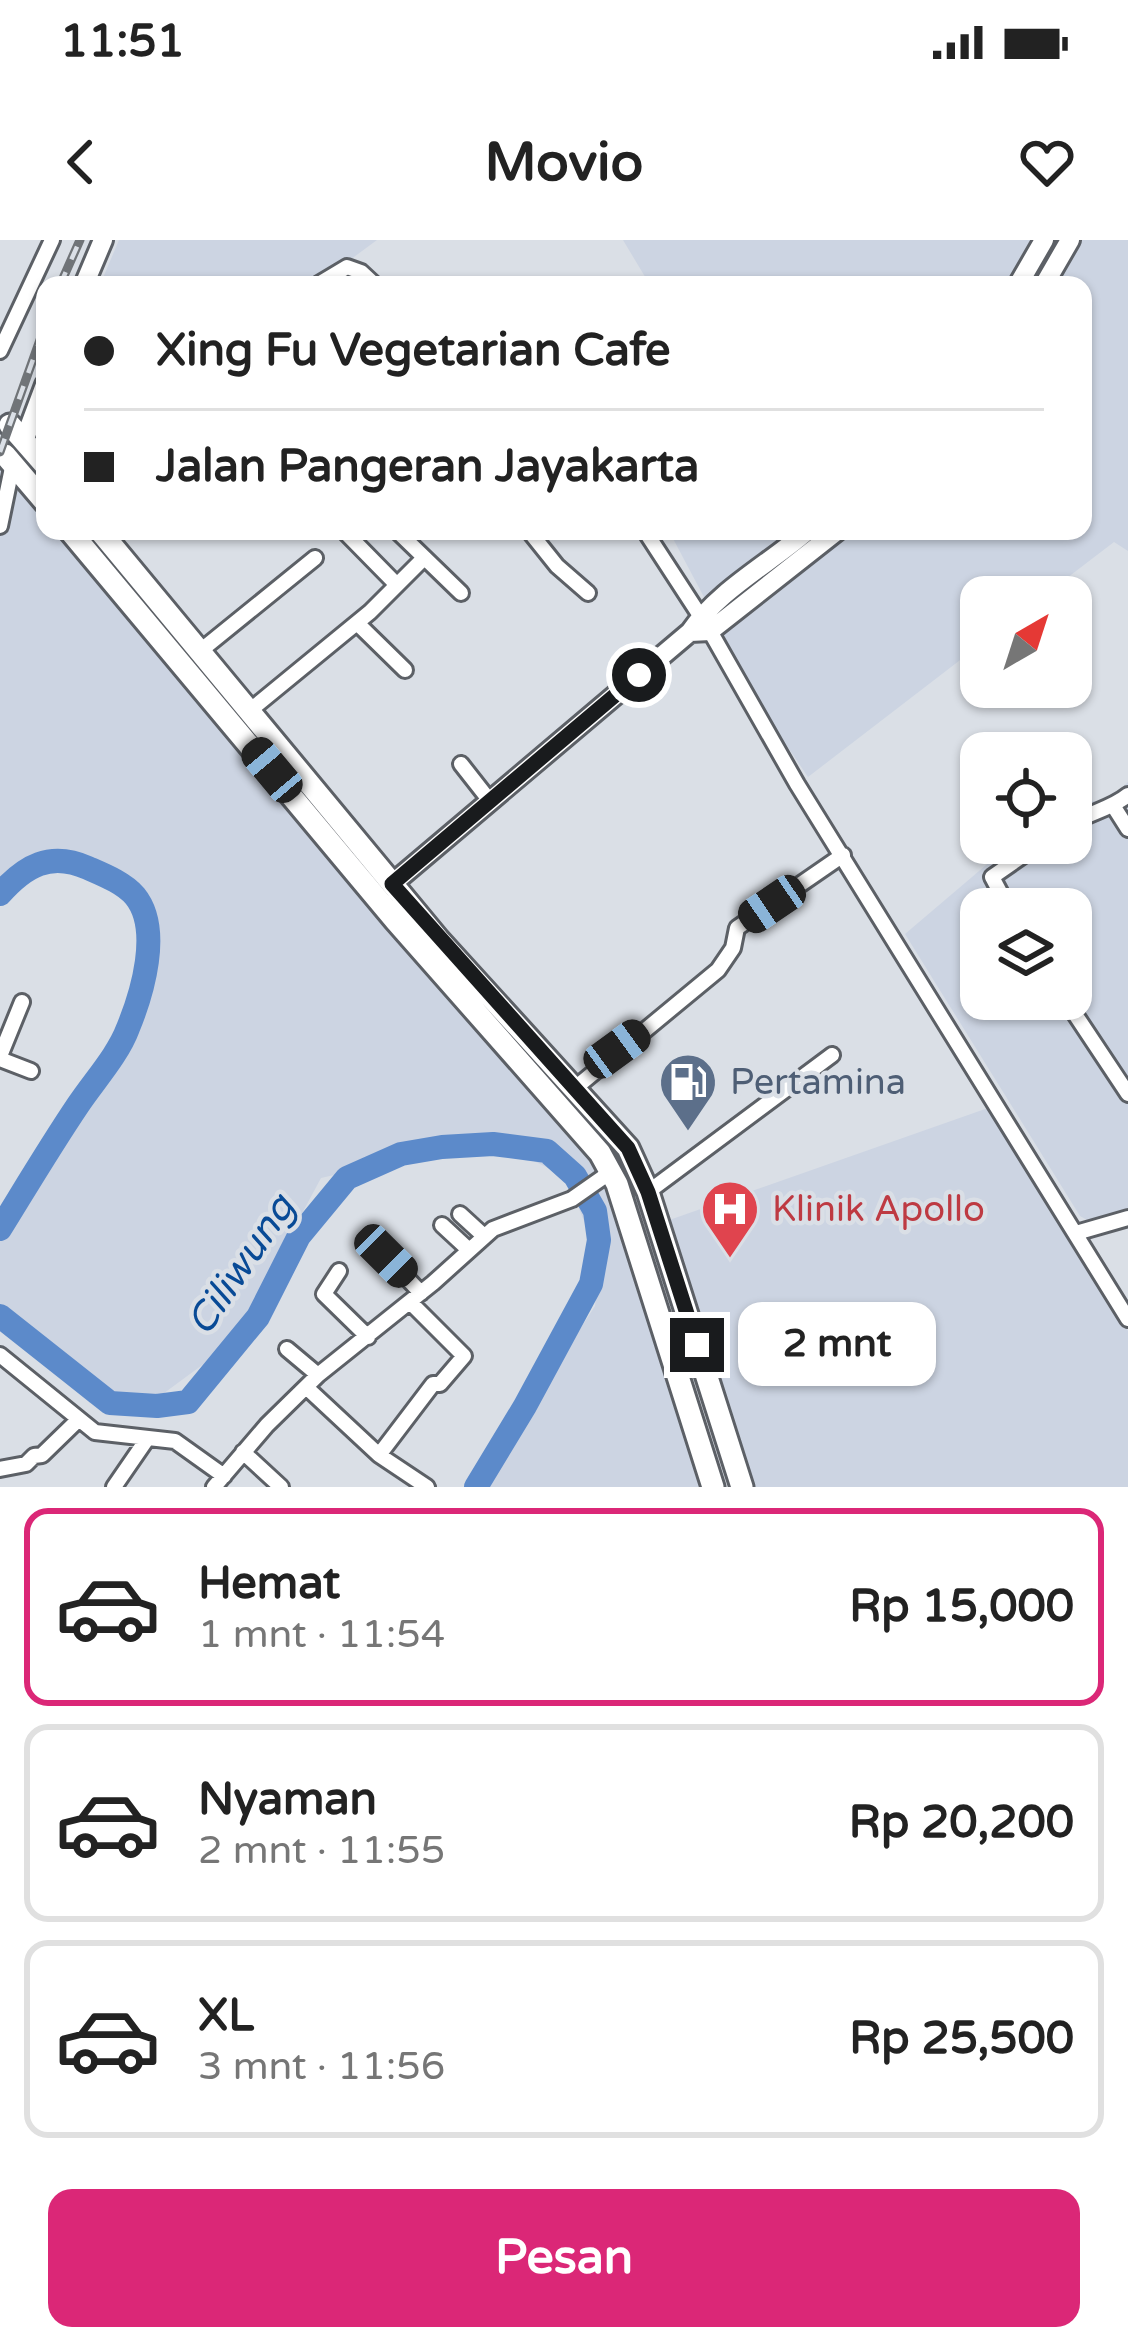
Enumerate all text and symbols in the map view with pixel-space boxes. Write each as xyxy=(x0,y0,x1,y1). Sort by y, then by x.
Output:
text: 11:51 xyxy=(60,15,185,69)
icon: back xyxy=(48,129,114,195)
icon: heart xyxy=(1014,129,1080,195)
text: Movio xyxy=(485,130,643,195)
text: Xing Fu Vegetarian Cafe xyxy=(156,324,671,378)
text: Jalan Pangeran Jayakarta xyxy=(156,440,699,494)
north arrow xyxy=(960,576,1092,708)
map controls xyxy=(960,576,1092,1020)
route start xyxy=(612,648,666,702)
car xyxy=(235,731,309,809)
button: locate xyxy=(960,732,1092,864)
car xyxy=(732,869,812,939)
button: layers xyxy=(960,888,1092,1020)
car xyxy=(577,1013,657,1085)
fuel station icon: Pertamina xyxy=(657,1051,719,1133)
place label: Pertamina xyxy=(730,1061,906,1104)
hospital icon: Klinik Apollo xyxy=(699,1178,761,1260)
water label: Ciliwung xyxy=(177,1184,306,1344)
place label: Klinik Apollo xyxy=(772,1188,985,1231)
car xyxy=(348,1218,424,1294)
callout: 2 mnt xyxy=(739,1303,937,1387)
route end xyxy=(670,1318,724,1372)
text: 2 mnt xyxy=(783,1320,891,1367)
icon: car xyxy=(54,1553,162,1661)
text: Hemat xyxy=(198,1557,340,1611)
text: Rp 15,000 xyxy=(849,1580,1074,1634)
text: 1 mnt · 11:54 xyxy=(198,1611,445,1658)
icon: car xyxy=(54,1769,162,1877)
text: Nyaman xyxy=(198,1773,377,1827)
text: Rp 20,200 xyxy=(849,1796,1074,1850)
text: 2 mnt · 11:55 xyxy=(198,1827,445,1874)
icon: car xyxy=(54,1985,162,2093)
text: XL xyxy=(198,1989,254,2043)
text: Rp 25,500 xyxy=(849,2012,1074,2066)
text: 3 mnt · 11:56 xyxy=(198,2043,445,2090)
button: Pesan xyxy=(48,2189,1080,2327)

